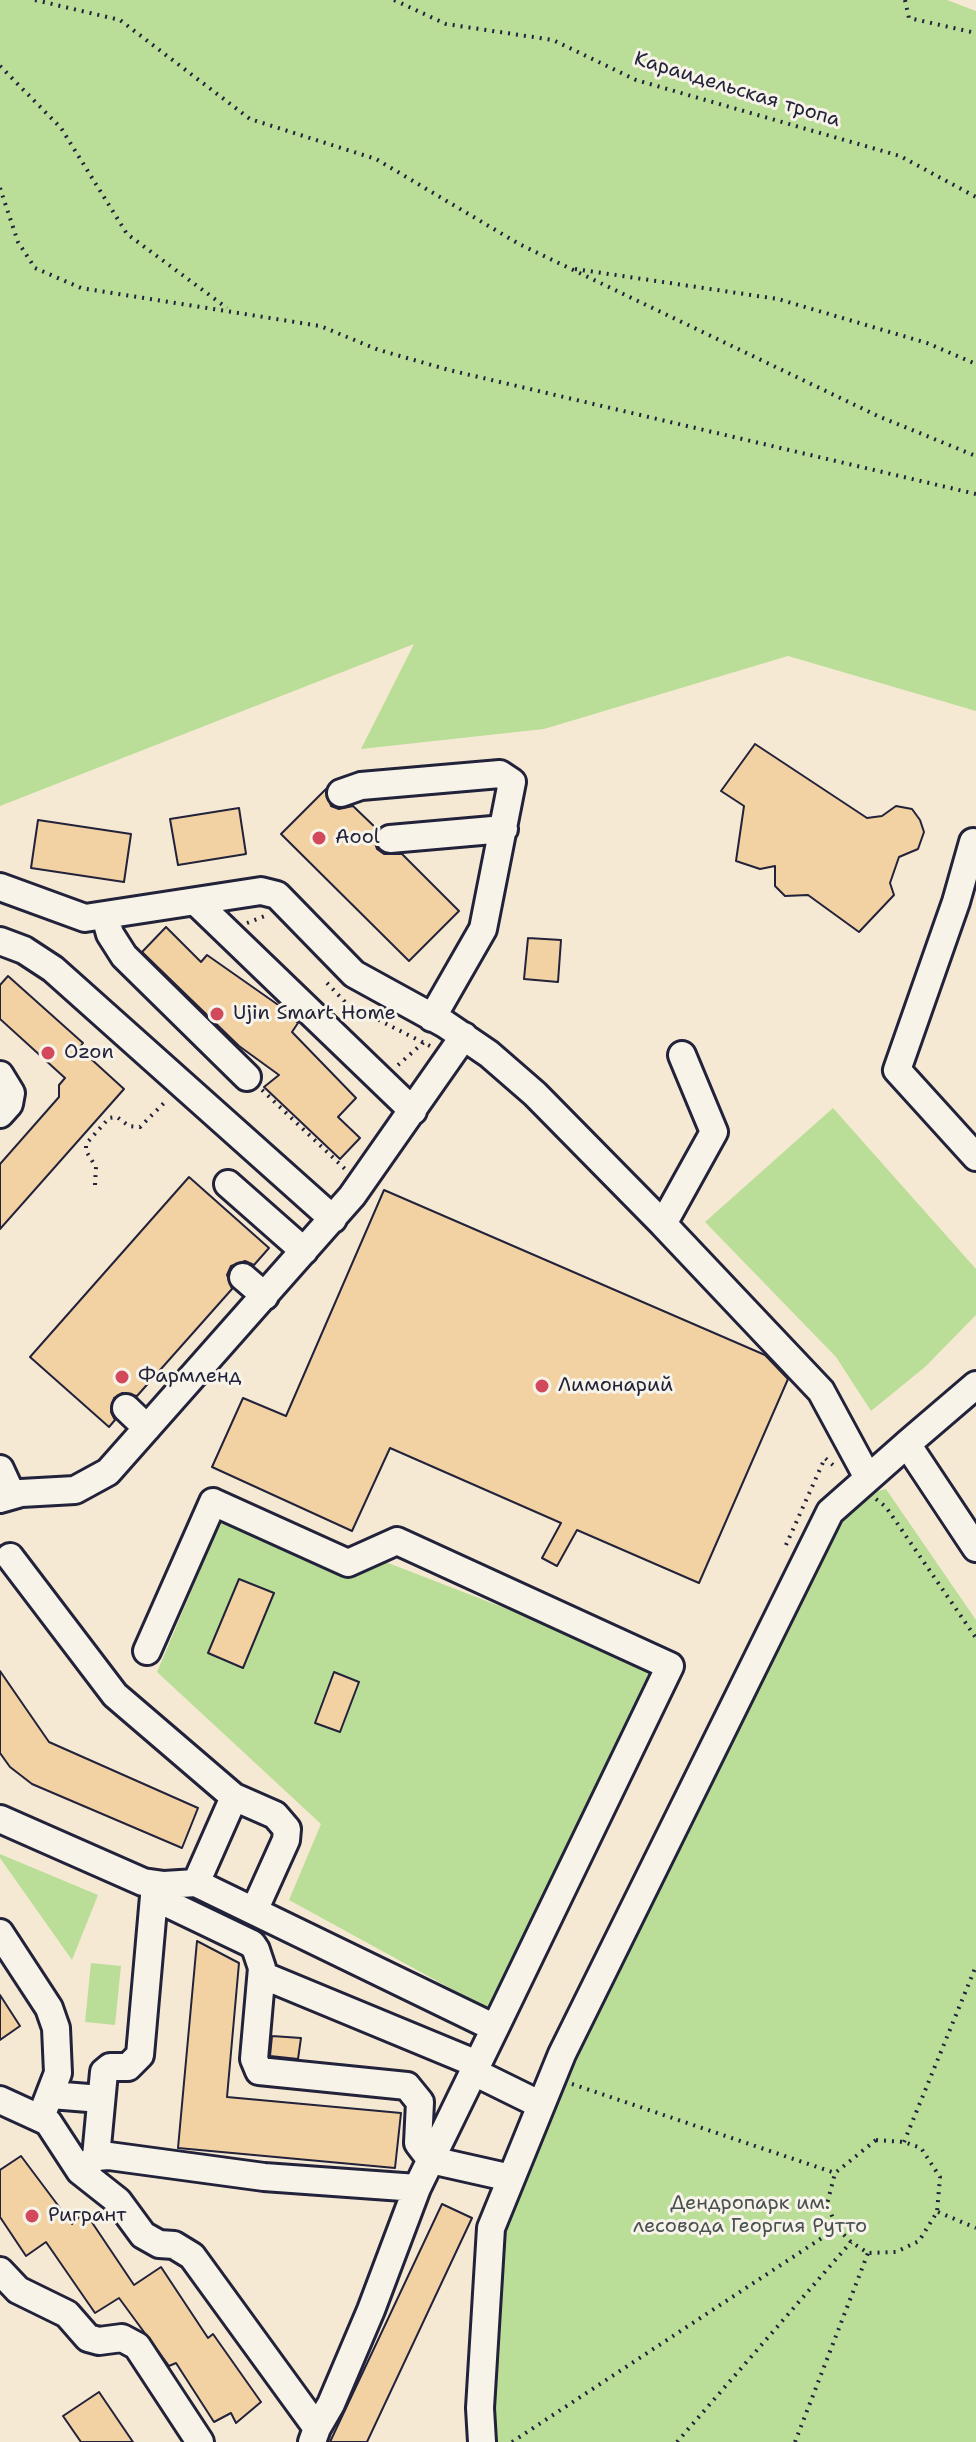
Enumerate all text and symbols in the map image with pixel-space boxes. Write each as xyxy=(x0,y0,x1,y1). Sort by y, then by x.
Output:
street label: Караидельская тропа xyxy=(631,47,843,133)
place label: Aool xyxy=(335,826,380,850)
marker: Aool xyxy=(310,829,328,847)
place label: Ujin Smart Home xyxy=(233,1002,396,1026)
marker: Ujin Smart Home xyxy=(208,1005,226,1023)
place label: Ozon xyxy=(64,1041,114,1065)
marker: Ozon xyxy=(39,1044,57,1062)
place label: Фармленд xyxy=(138,1365,241,1389)
marker: Фармленд xyxy=(113,1368,131,1386)
place label: Лимонарий xyxy=(558,1374,673,1398)
marker: Лимонарий xyxy=(533,1377,551,1395)
park label: Дендропарк им. лесовода Георгия Рутто xyxy=(633,2192,867,2239)
place label: Ригрант xyxy=(48,2204,126,2228)
marker: Ригрант xyxy=(23,2207,41,2225)

